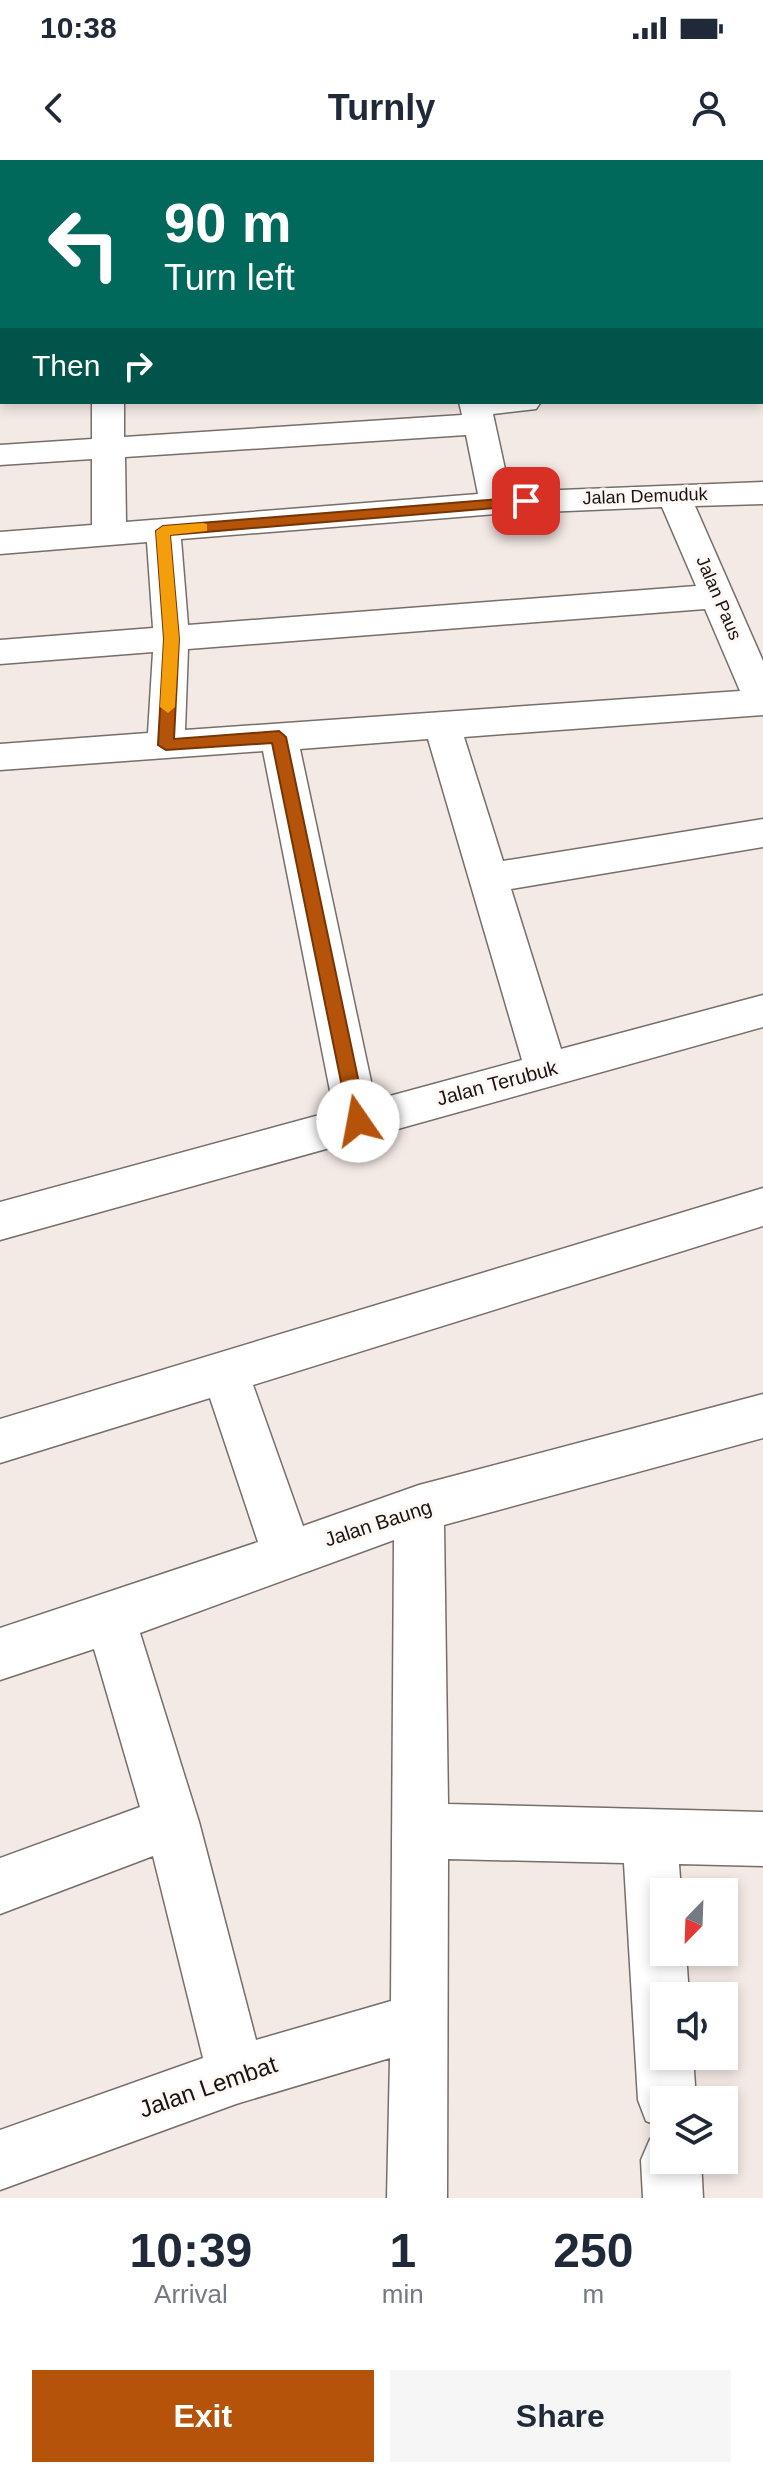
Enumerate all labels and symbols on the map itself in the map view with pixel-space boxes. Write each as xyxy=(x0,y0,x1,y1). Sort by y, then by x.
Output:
pin xyxy=(492,467,560,535)
street label: Jalan Demuduk xyxy=(582,484,709,508)
street label: Jalan Paus xyxy=(692,553,746,643)
street label: Jalan Terubuk xyxy=(434,1056,561,1110)
position arrow xyxy=(316,1079,400,1163)
street label: Jalan Baung xyxy=(322,1495,434,1551)
north arrow xyxy=(650,1878,738,1966)
street label: Jalan Lembat xyxy=(135,2050,281,2123)

